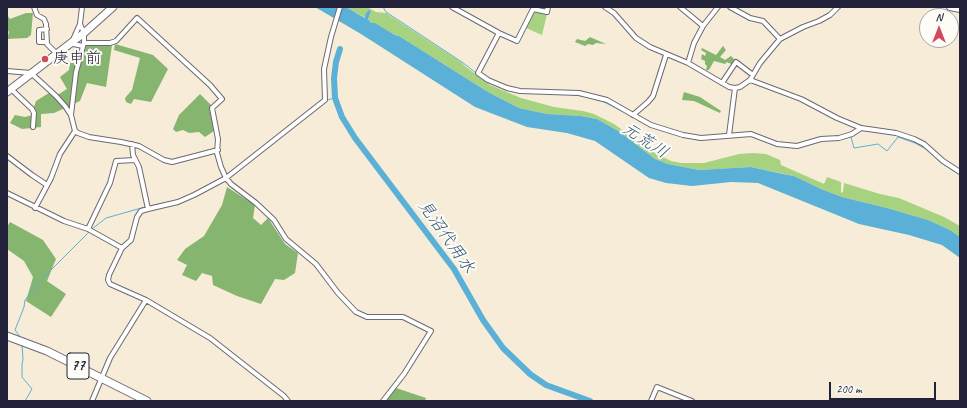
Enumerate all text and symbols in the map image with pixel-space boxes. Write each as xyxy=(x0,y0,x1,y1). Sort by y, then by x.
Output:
north arrow xyxy=(919,8,959,48)
text: N xyxy=(936,10,942,24)
place label: 庚申前 xyxy=(53,49,101,69)
marker: 庚申前 xyxy=(40,54,50,64)
water label: 元荒川 xyxy=(618,119,672,163)
water label: 見沼代用水 xyxy=(413,196,479,278)
road number: 77 xyxy=(67,353,89,379)
scale bar xyxy=(831,374,938,400)
text: 200 m xyxy=(836,381,862,397)

